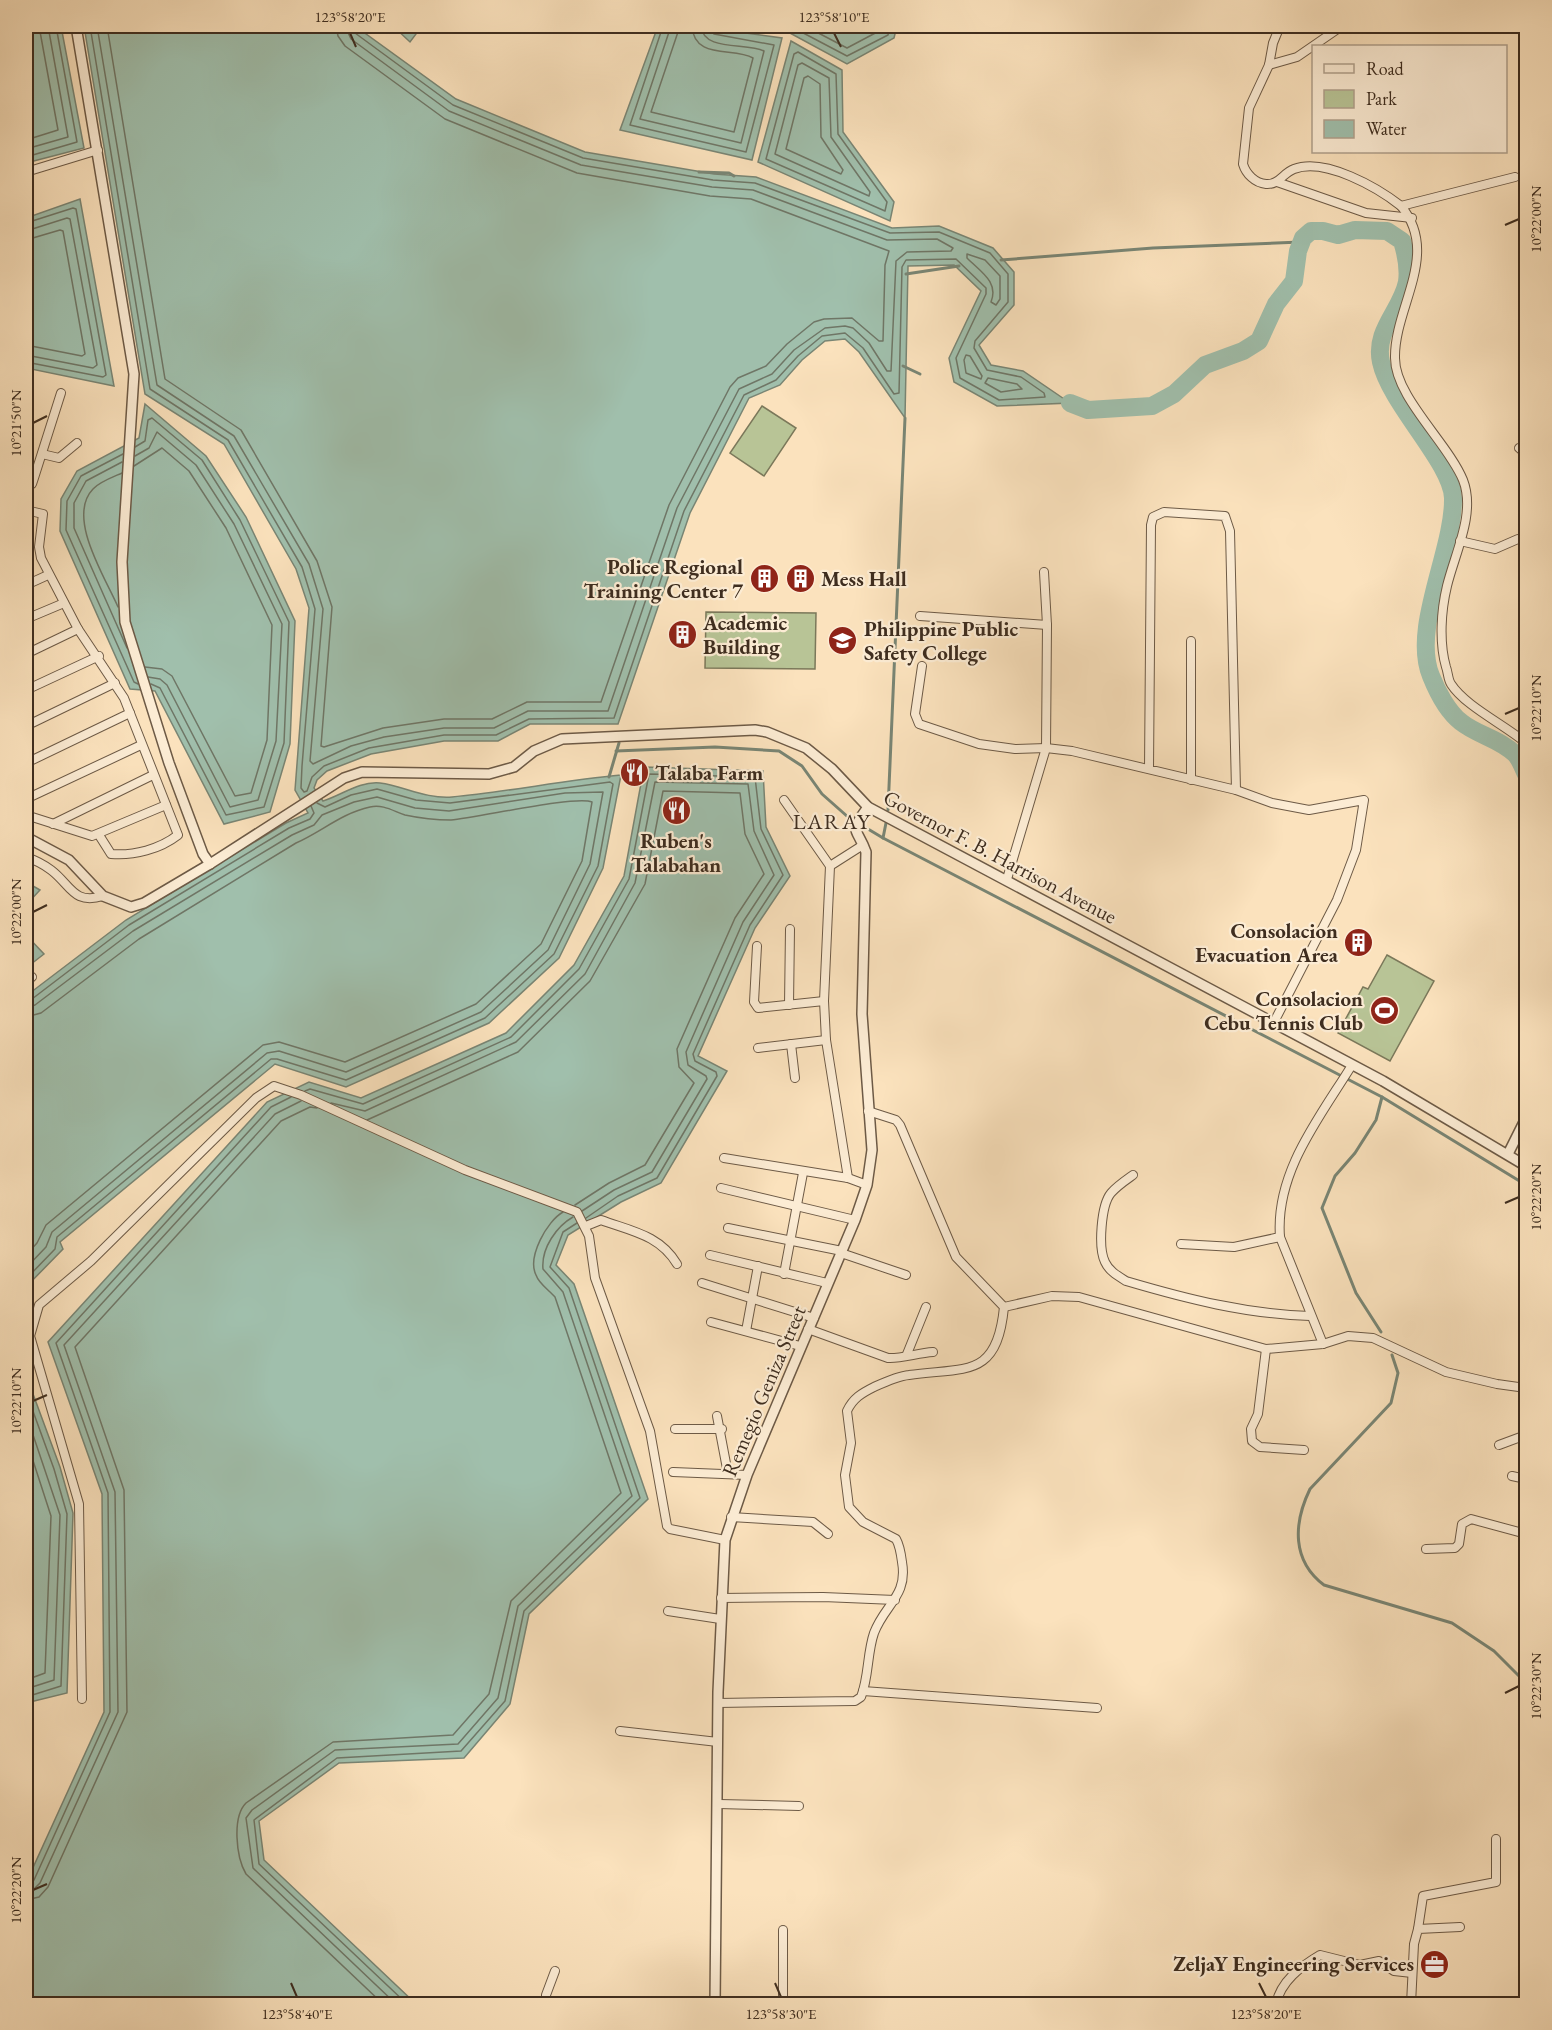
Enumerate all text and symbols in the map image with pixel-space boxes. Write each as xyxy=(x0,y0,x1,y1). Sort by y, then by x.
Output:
text: 123°58'20"E xyxy=(314,7,386,26)
text: 123°58'10"E xyxy=(798,7,870,26)
legend xyxy=(1312,45,1507,153)
text: Road xyxy=(1366,57,1405,80)
text: Park xyxy=(1366,87,1397,110)
text: Water xyxy=(1366,117,1407,140)
text: 10°22'00"N xyxy=(1526,185,1545,253)
text: 10°21'50"N xyxy=(6,389,25,457)
place label: Police Regional Training Center 7 xyxy=(584,553,744,604)
building icon: Police Regional Training Center 7 xyxy=(748,563,780,595)
building icon: Mess Hall xyxy=(784,563,816,595)
place label: Mess Hall xyxy=(821,565,907,592)
place label: Academic Building xyxy=(702,609,787,660)
place label: Philippine Public Safety College xyxy=(864,615,1018,666)
building icon: Academic Building xyxy=(666,619,698,651)
school or university icon: Philippine Public Safety College xyxy=(827,625,859,657)
text: 10°22'10"N xyxy=(1526,674,1545,742)
restaurant icon: Talaba Farm xyxy=(618,757,650,789)
place label: Talaba Farm xyxy=(655,759,763,786)
street label: Governor F. B. Harrison Avenue xyxy=(879,784,1122,930)
restaurant icon: Ruben's Talabahan xyxy=(660,794,692,826)
district label: LARAY xyxy=(793,807,871,836)
place label: Ruben's Talabahan xyxy=(631,827,721,878)
text: 10°22'00"N xyxy=(6,878,25,946)
place label: Consolacion Evacuation Area xyxy=(1195,917,1339,968)
building icon: Consolacion Evacuation Area xyxy=(1343,927,1375,959)
place label: Consolacion Cebu Tennis Club xyxy=(1204,985,1363,1036)
sports icon: Consolacion Cebu Tennis Club xyxy=(1368,995,1400,1027)
text: 10°22'20"N xyxy=(1526,1163,1545,1231)
street label: Remegio Geniza Street xyxy=(715,1301,812,1480)
text: 10°22'10"N xyxy=(6,1367,25,1435)
text: 10°22'30"N xyxy=(1526,1652,1545,1720)
text: 10°22'20"N xyxy=(6,1856,25,1924)
office icon: ZeljaY Engineering Services xyxy=(1419,1948,1451,1980)
place label: ZeljaY Engineering Services xyxy=(1173,1950,1414,1977)
text: 123°58'40"E xyxy=(261,2004,333,2023)
text: 123°58'30"E xyxy=(745,2004,817,2023)
text: 123°58'20"E xyxy=(1230,2004,1302,2023)

